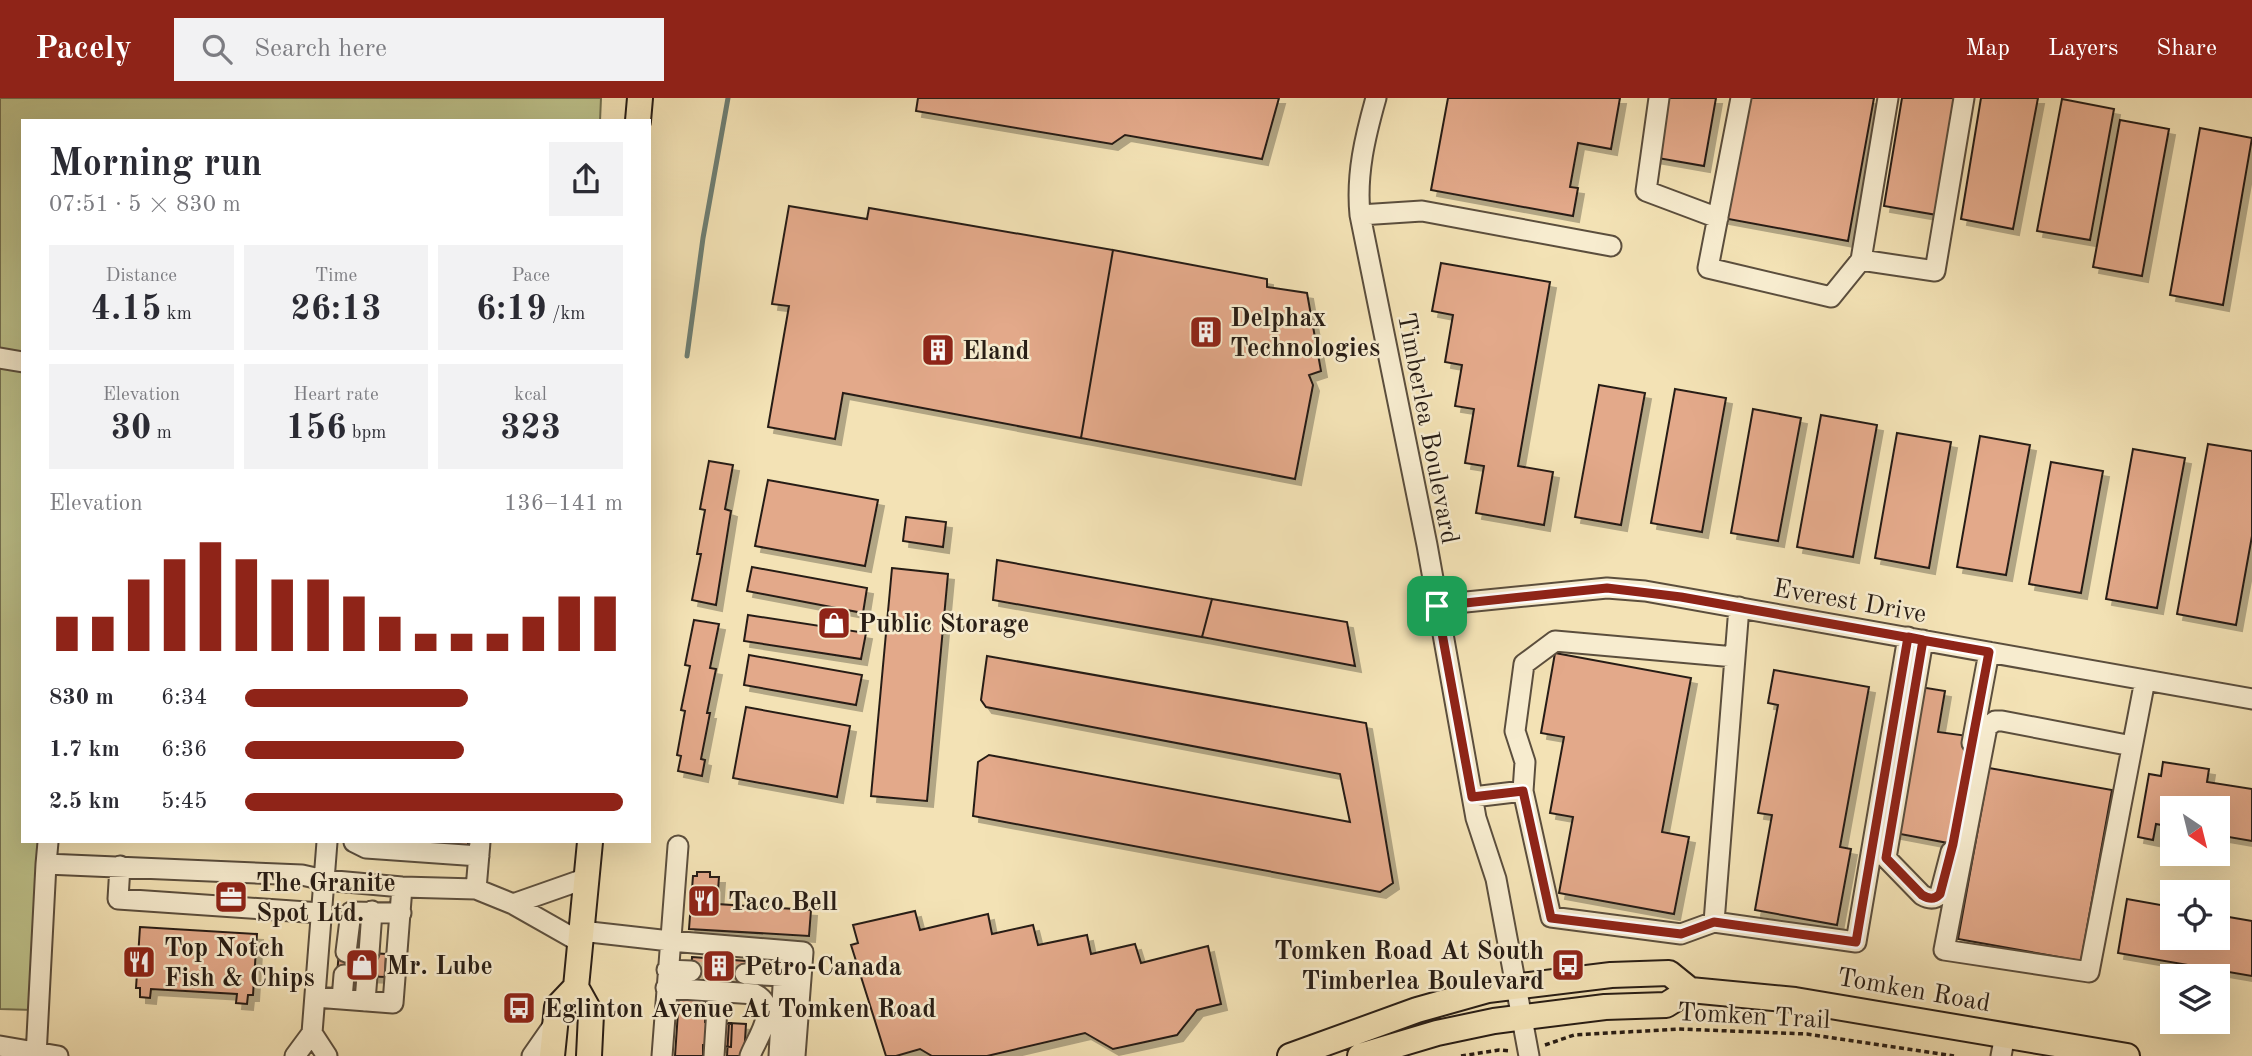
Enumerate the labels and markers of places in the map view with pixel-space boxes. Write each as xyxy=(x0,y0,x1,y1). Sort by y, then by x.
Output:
place label: Delphax Technologies xyxy=(1230,306,1380,362)
building icon: Delphax Technologies xyxy=(1187,313,1225,351)
building icon: Eland xyxy=(919,331,957,369)
place label: Eland xyxy=(962,339,1030,365)
pin xyxy=(1407,576,1467,636)
shop icon: Public Storage xyxy=(815,604,853,642)
place label: Public Storage xyxy=(858,612,1029,638)
place label: The Granite Spot Ltd. xyxy=(256,871,396,927)
office icon: The Granite Spot Ltd. xyxy=(212,878,250,916)
restaurant icon: Taco Bell xyxy=(685,882,723,920)
place label: Taco Bell xyxy=(728,890,838,916)
place label: Top Notch Fish & Chips xyxy=(164,936,315,992)
place label: Tomken Road At South Timberlea Boulevard xyxy=(1274,939,1544,995)
restaurant icon: Top Notch Fish & Chips xyxy=(120,943,158,981)
shop icon: Mr. Lube xyxy=(343,946,381,984)
bus stop icon: Tomken Road At South Timberlea Boulevard xyxy=(1549,946,1587,984)
building icon: Petro-Canada xyxy=(700,947,738,985)
place label: Mr. Lube xyxy=(386,954,493,980)
place label: Petro-Canada xyxy=(744,955,902,981)
bus stop icon: Eglinton Avenue At Tomken Road xyxy=(500,989,538,1027)
place label: Eglinton Avenue At Tomken Road xyxy=(544,997,936,1023)

